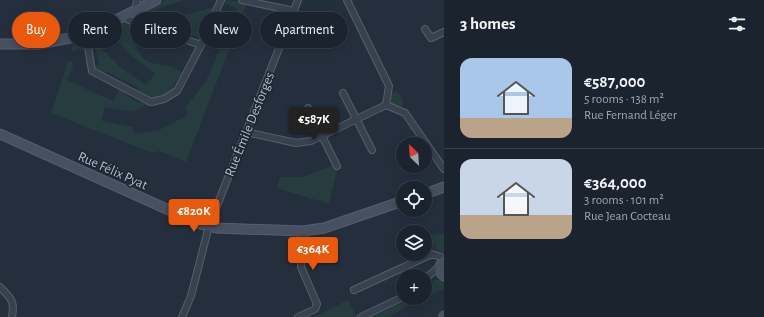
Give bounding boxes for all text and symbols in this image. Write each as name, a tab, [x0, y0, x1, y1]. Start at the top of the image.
chip: Buy	[12, 12, 60, 48]
chip: Rent	[68, 12, 122, 48]
chip: Filters	[130, 12, 191, 48]
chip: New	[199, 12, 252, 48]
chip: Apartment	[260, 12, 348, 48]
icon: filters	[726, 13, 748, 35]
text: 3 homes	[460, 15, 516, 32]
street label: Rue Émile Desforges	[220, 69, 277, 179]
text: €587,000	[584, 73, 645, 90]
icon: home	[492, 74, 540, 122]
text: 5 rooms · 138 m²	[584, 93, 664, 106]
pin: €587K	[286, 107, 342, 141]
text: Rue Fernand Léger	[584, 109, 677, 122]
text: €587K	[298, 113, 330, 126]
north arrow	[396, 137, 432, 173]
map controls	[396, 137, 432, 305]
street label: Rue Félix Pyat	[76, 149, 150, 193]
text: €364,000	[584, 174, 647, 191]
icon: home	[492, 175, 540, 223]
button: locate	[396, 181, 432, 217]
text: 3 rooms · 101 m²	[584, 194, 664, 207]
pin: €820K	[166, 199, 222, 233]
text: €820K	[178, 205, 210, 218]
text: Rue Jean Cocteau	[584, 210, 671, 223]
button: layers	[396, 225, 432, 261]
pin: €364K	[285, 237, 341, 271]
text: €364K	[297, 243, 329, 256]
button: +	[396, 269, 432, 305]

